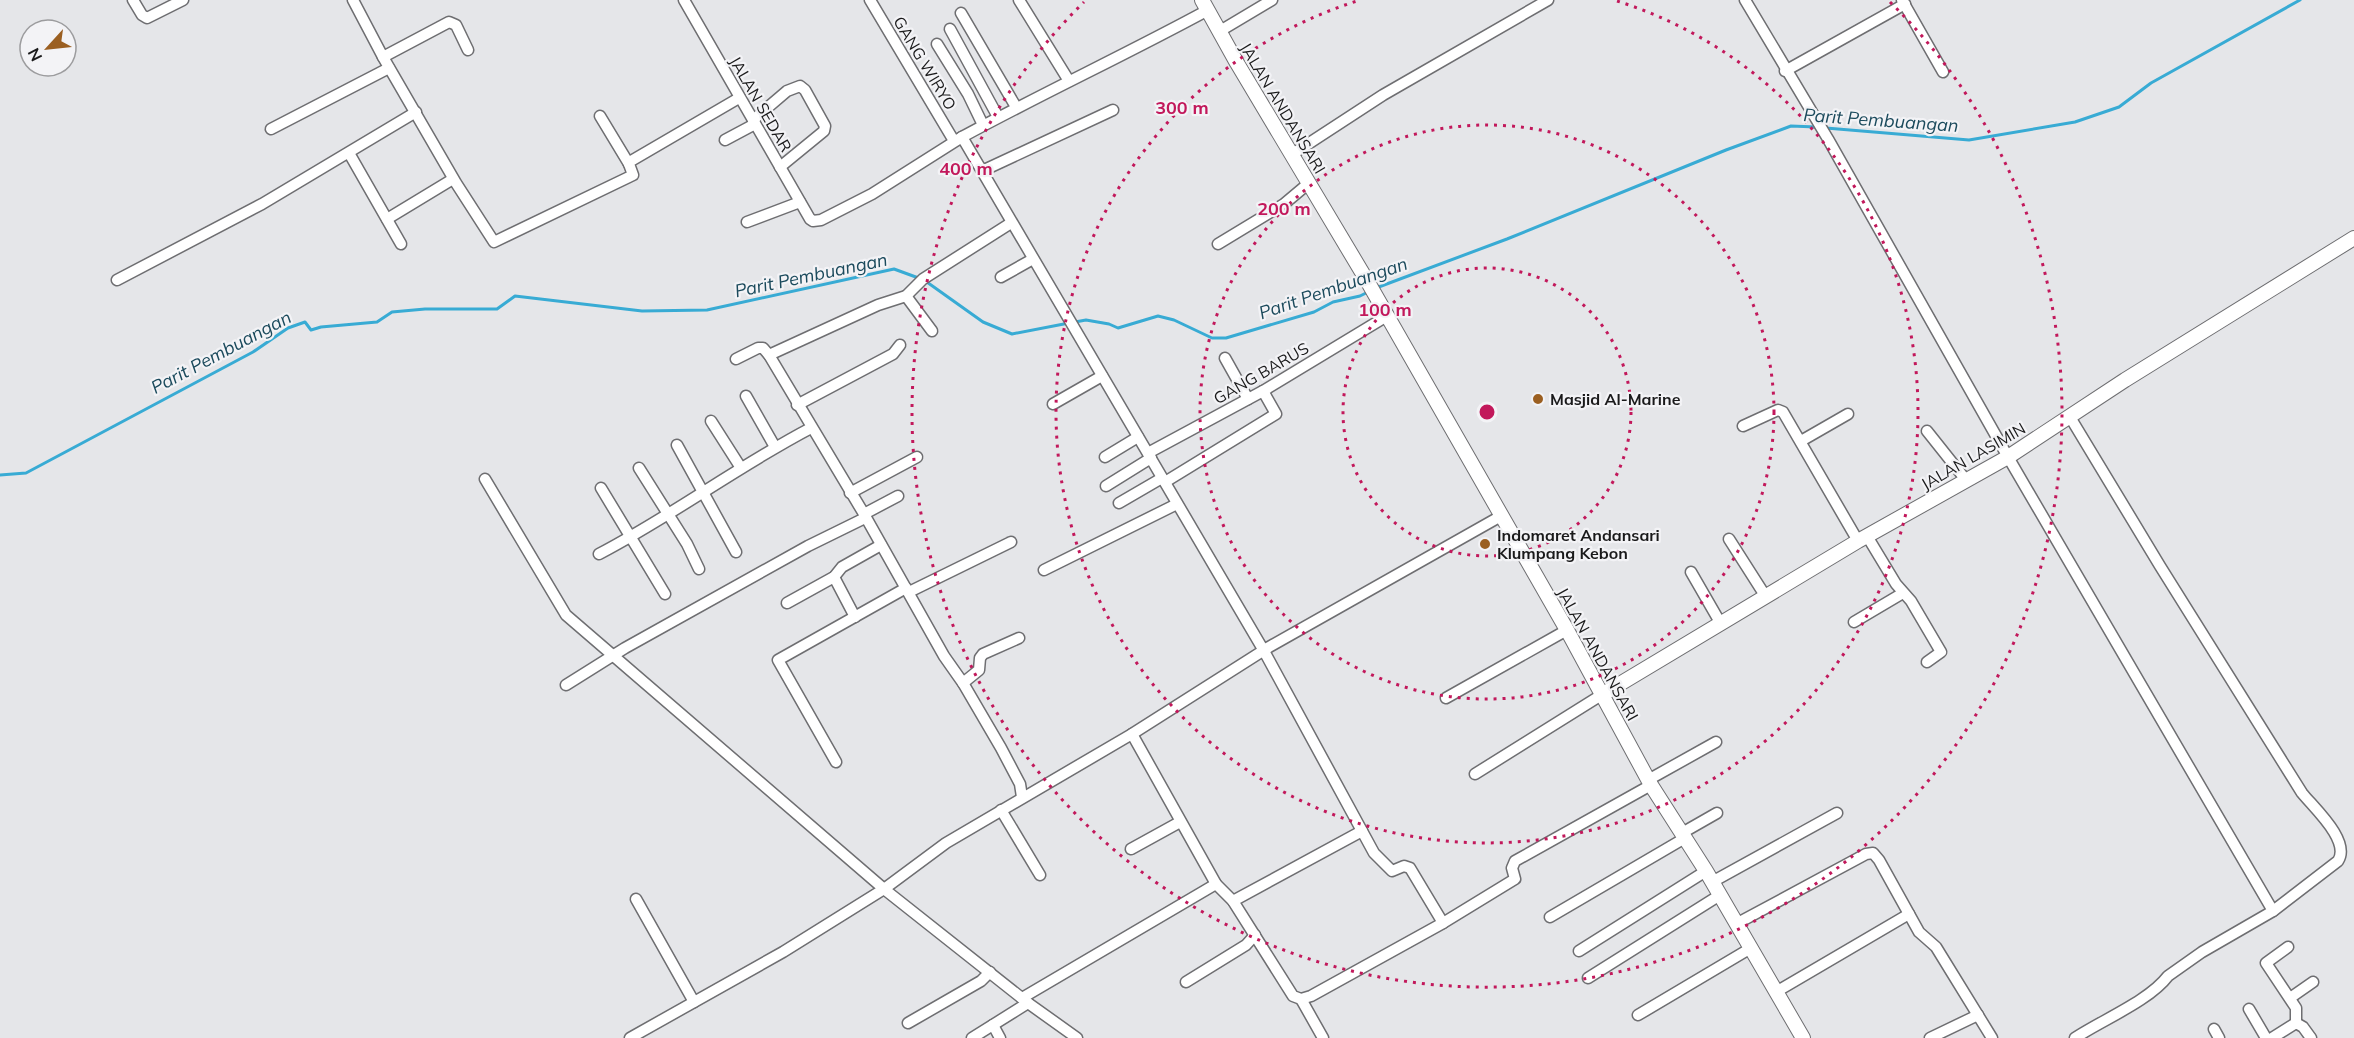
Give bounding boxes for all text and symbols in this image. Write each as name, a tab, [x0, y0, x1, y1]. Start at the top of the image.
street label: GANG WIRYO	[889, 13, 961, 113]
north arrow	[18, 18, 78, 78]
street label: JALAN ANDANSARI	[1236, 39, 1330, 177]
text: N	[23, 45, 46, 65]
street label: JALAN SEDAR	[726, 53, 796, 155]
text: 300 m	[1155, 96, 1209, 119]
water label: Parit Pembuangan	[1803, 103, 1959, 137]
text: 400 m	[939, 157, 993, 180]
text: 200 m	[1257, 197, 1311, 220]
water label: Parit Pembuangan	[733, 248, 889, 302]
water label: Parit Pembuangan	[1256, 252, 1410, 324]
text: 100 m	[1358, 298, 1412, 321]
water label: Parit Pembuangan	[147, 305, 295, 399]
street label: GANG BARUS	[1210, 338, 1312, 408]
place label: Masjid Al-Marine	[1550, 389, 1681, 409]
marker: Masjid Al-Marine	[1531, 392, 1545, 406]
centre of rings	[1477, 402, 1497, 422]
street label: JALAN LASIMIN	[1917, 418, 2029, 494]
place label: Indomaret Andansari Klumpang Kebon	[1497, 525, 1660, 563]
marker: Indomaret Andansari Klumpang Kebon	[1478, 537, 1492, 551]
street label: JALAN ANDANSARI	[1553, 584, 1643, 724]

